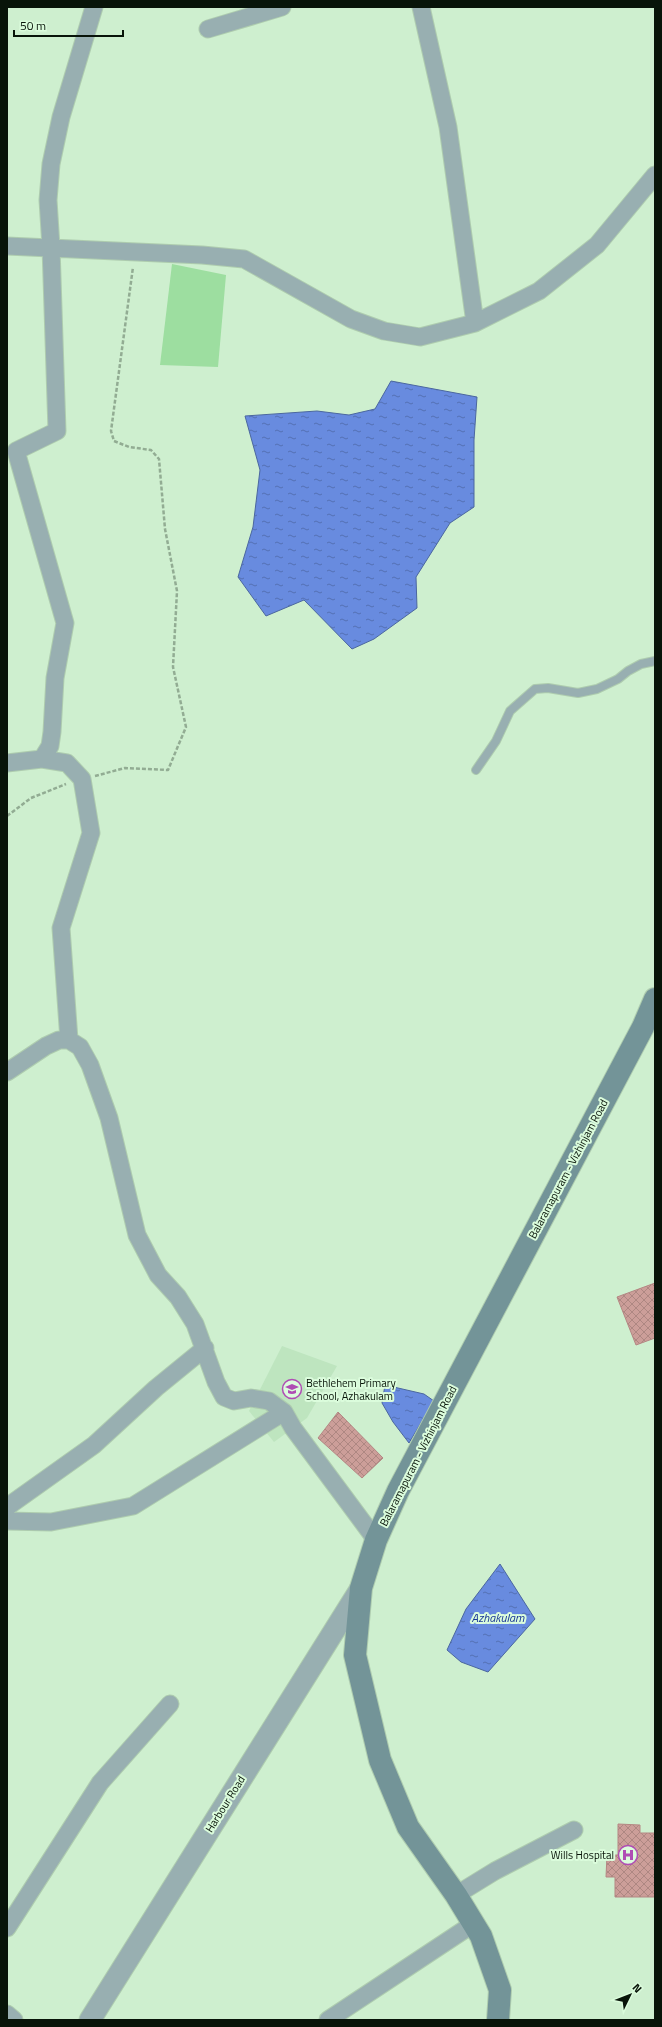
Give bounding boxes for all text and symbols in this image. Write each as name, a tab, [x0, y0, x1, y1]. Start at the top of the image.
scale bar	[14, 12, 123, 38]
text: 50 m	[20, 16, 46, 35]
street label: Balaramapuram - Vizhinjam Road	[524, 1096, 612, 1241]
place label: Bethlehem Primary School, Azhakulam	[306, 1375, 396, 1404]
school or university icon: Bethlehem Primary School, Azhakulam	[281, 1378, 303, 1400]
street label: Balaramapuram - Vizhinjam Road	[376, 1383, 461, 1529]
water label: Azhakulam	[472, 1608, 525, 1627]
street label: Harbour Road	[201, 1772, 249, 1835]
hospital icon: Wills Hospital	[617, 1844, 639, 1866]
place label: Wills Hospital	[551, 1847, 614, 1863]
north arrow	[610, 1975, 650, 2015]
text: N	[629, 1980, 646, 1996]

